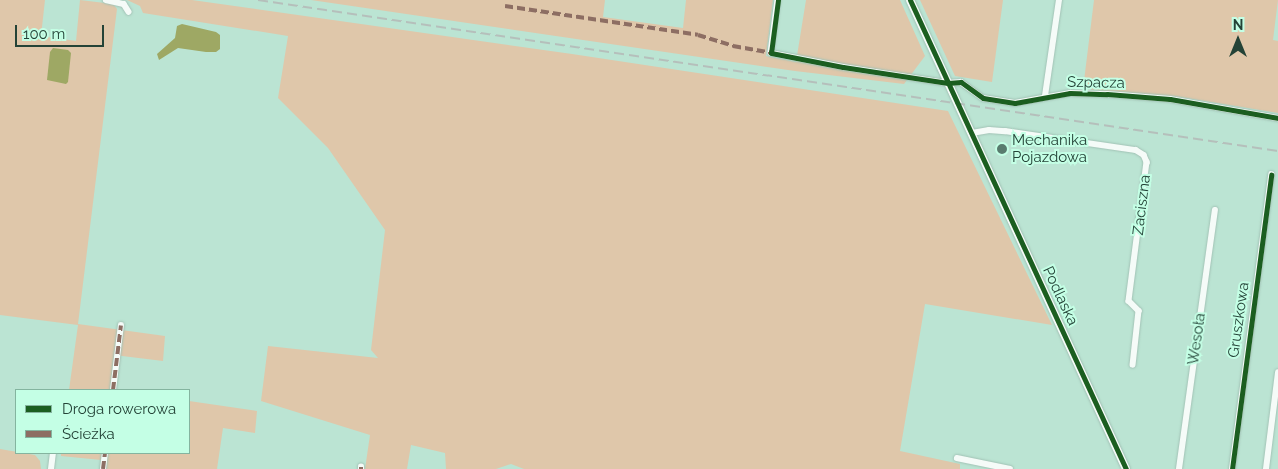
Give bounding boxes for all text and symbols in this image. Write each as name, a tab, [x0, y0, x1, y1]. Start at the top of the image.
scale bar	[18, 15, 106, 47]
north arrow	[1213, 15, 1263, 65]
text: N	[1233, 17, 1243, 33]
text: 100 m	[23, 25, 65, 43]
street label: Szpacza	[1067, 73, 1125, 93]
place label: Mechanika Pojazdowa	[1012, 131, 1087, 166]
marker: Mechanika Pojazdowa	[996, 143, 1008, 155]
street label: Zaciszna	[1129, 174, 1155, 236]
street label: Podlaska	[1039, 264, 1081, 328]
street label: Gruszkowa	[1225, 281, 1253, 359]
street label: Wesoła	[1184, 312, 1210, 366]
legend	[15, 389, 190, 454]
text: Droga rowerowa	[62, 400, 176, 418]
text: Ścieżka	[62, 425, 115, 443]

